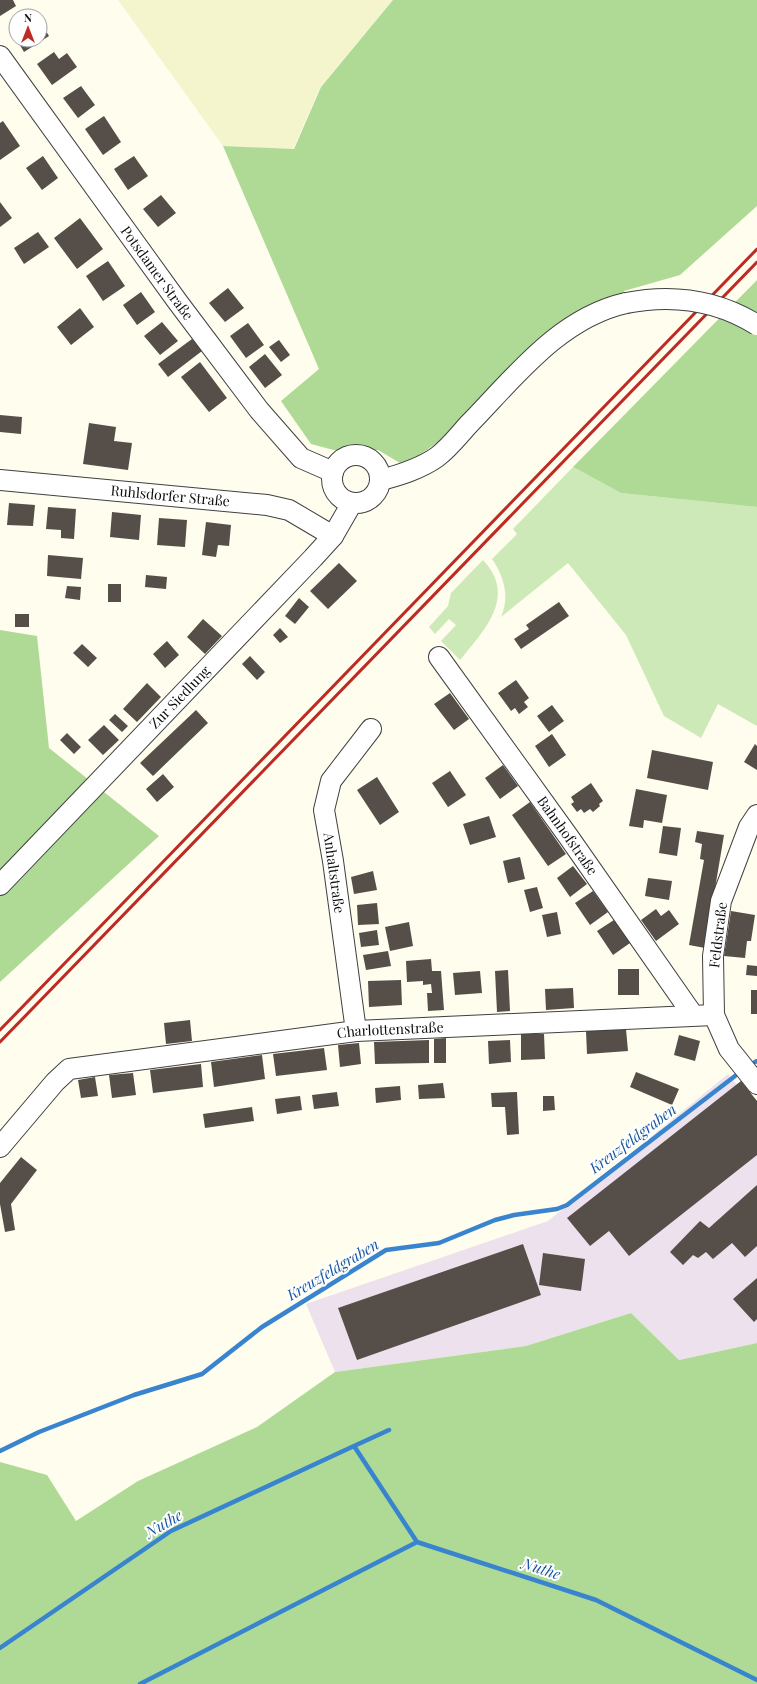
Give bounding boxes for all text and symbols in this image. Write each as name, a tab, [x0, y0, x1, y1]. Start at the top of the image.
north arrow	[8, 8, 48, 48]
text: N	[24, 10, 32, 25]
street label: Potsdamer Straße	[117, 222, 198, 324]
street label: Ruhlsdorfer Straße	[110, 480, 231, 510]
street label: Zur Siedlung	[145, 661, 215, 732]
street label: Bahnhofstraße	[533, 792, 602, 879]
street label: Anhaltstraße	[319, 830, 350, 914]
street label: Feldstraße	[704, 901, 731, 969]
street label: Charlottenstraße	[336, 1017, 444, 1042]
water label: Kreuzfeldgraben	[584, 1099, 680, 1178]
water label: Kreuzfeldgraben	[282, 1234, 382, 1305]
water label: Nuthe	[140, 1504, 186, 1543]
water label: Nuthe	[517, 1552, 564, 1584]

